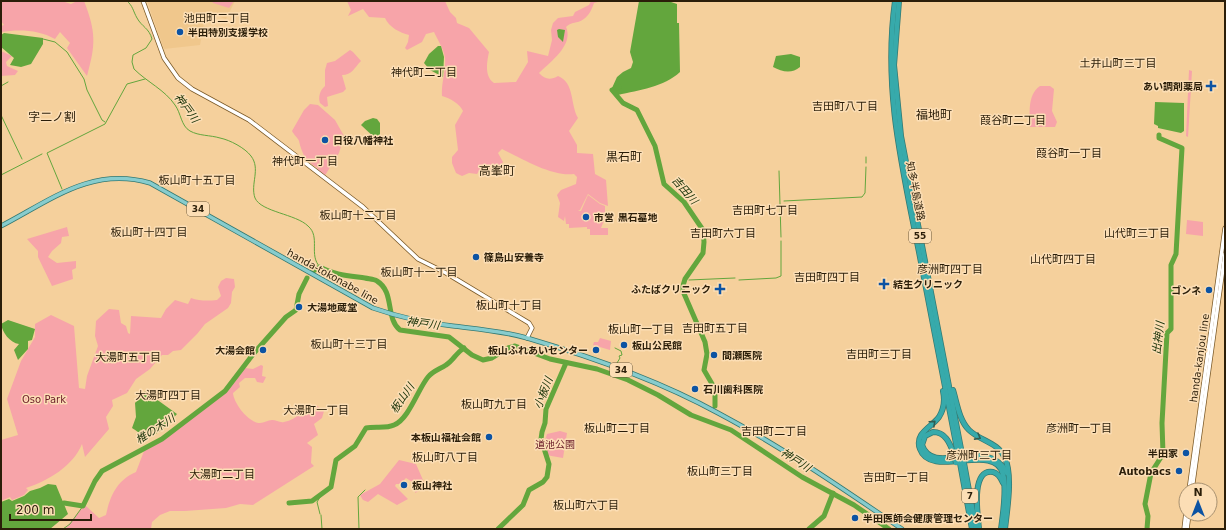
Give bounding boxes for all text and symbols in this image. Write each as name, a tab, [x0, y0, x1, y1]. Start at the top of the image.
district label: 池田町二丁目	[184, 12, 250, 25]
marker: 半田特別支援学校	[175, 27, 185, 37]
place label: 半田特別支援学校	[188, 27, 268, 38]
district label: 土井山町三丁目	[1080, 57, 1157, 70]
district label: 神代町二丁目	[391, 66, 457, 79]
place label: あい調剤薬局	[1143, 81, 1203, 92]
marker: あい調剤薬局	[1206, 81, 1216, 91]
water label: 神戸川	[172, 91, 202, 126]
district label: 吉田町八丁目	[812, 100, 878, 113]
district label: 福地町	[916, 108, 952, 122]
district label: 字二ノ割	[28, 110, 76, 124]
district label: 葭谷町二丁目	[980, 114, 1046, 127]
marker: 日役八幡神社	[320, 135, 330, 145]
place label: 日役八幡神社	[333, 135, 394, 146]
district label: 葭谷町一丁目	[1036, 147, 1102, 160]
district label: 黒石町	[606, 150, 642, 164]
district label: 神代町一丁目	[272, 155, 338, 168]
street label: 知多半島道路	[904, 161, 927, 222]
district label: 高峯町	[479, 164, 515, 178]
district label: 板山町十五丁目	[159, 174, 236, 187]
water label: 吉田川	[669, 174, 701, 208]
road number: 34	[187, 202, 209, 216]
district label: 吉田町七丁目	[732, 204, 798, 217]
district label: 板山町十二丁目	[320, 209, 397, 222]
marker: 市営 黒石墓地	[581, 212, 591, 222]
place label: 市営 黒石墓地	[594, 212, 657, 223]
district label: 板山町十四丁目	[111, 226, 188, 239]
district label: 吉田町六丁目	[690, 227, 756, 240]
district label: 山代町三丁目	[1104, 227, 1170, 240]
road number: 55	[909, 229, 931, 243]
street label: handa-tokonabe line	[285, 247, 380, 306]
marker: 篠島山安養寺	[471, 252, 481, 262]
place label: 篠島山安養寺	[483, 252, 544, 263]
district label: 山代町四丁目	[1030, 253, 1096, 266]
district label: 彦洲町四丁目	[917, 263, 983, 276]
district label: 板山町十一丁目	[381, 266, 458, 279]
district label: 吉田町四丁目	[794, 271, 860, 284]
marker: 結生クリニック	[878, 278, 890, 290]
place label: 結生クリニック	[893, 279, 963, 290]
marker: ふたばクリニック	[714, 283, 726, 295]
place label: ふたばクリニック	[631, 284, 711, 295]
place label: ゴンネ	[1171, 285, 1201, 296]
marker: ゴンネ	[1204, 285, 1214, 295]
district label: 板山町十丁目	[476, 299, 542, 312]
marker: 大湯地蔵堂	[294, 302, 304, 312]
place label: 大湯地蔵堂	[307, 302, 357, 313]
street label: handa-kanjou line	[1188, 313, 1211, 403]
water label: 神戸川	[406, 315, 441, 332]
water label: 出神川	[1150, 320, 1167, 355]
district label: 吉田町五丁目	[682, 322, 748, 335]
district label: 板山町一丁目	[608, 323, 674, 336]
district label: 板山町十三丁目	[311, 338, 388, 351]
marker: 板山公民館	[619, 340, 629, 350]
place label: 板山公民館	[632, 340, 682, 351]
place label: 大湯会館	[215, 345, 255, 356]
marker: 大湯会館	[258, 345, 268, 355]
place label: 板山ふれあいセンター	[488, 345, 588, 356]
marker: 板山ふれあいセンター	[591, 345, 601, 355]
district label: 吉田町三丁目	[846, 348, 912, 361]
marker: 間瀬医院	[709, 350, 719, 360]
place label: 間瀬医院	[722, 350, 762, 361]
district label: 大湯町五丁目	[95, 351, 161, 364]
road number: 34	[610, 363, 632, 377]
water label: 小板川	[531, 375, 556, 411]
water label: 板山川	[388, 380, 418, 416]
marker: 石川歯科医院	[690, 384, 700, 394]
place label: 石川歯科医院	[703, 384, 763, 395]
district label: 大湯町四丁目	[135, 389, 201, 402]
park label: Oso Park	[22, 394, 66, 405]
district label: 板山町九丁目	[461, 398, 527, 411]
district label: 大湯町一丁目	[283, 404, 349, 417]
water label: 椎の木川	[133, 411, 178, 447]
one-way arrow	[928, 420, 936, 428]
district label: 板山町二丁目	[584, 422, 650, 435]
district label: 彦洲町一丁目	[1046, 422, 1112, 435]
district label: 吉田町二丁目	[741, 425, 807, 438]
place label: 本板山福祉会館	[410, 432, 481, 443]
marker: 本板山福祉会館	[484, 432, 494, 442]
one-way arrow	[974, 432, 981, 439]
park label: 道池公園	[535, 439, 575, 450]
water label: 神戸川	[778, 446, 814, 475]
place label: 半田家	[1148, 448, 1178, 459]
marker: 半田家	[1181, 448, 1191, 458]
district label: 彦洲町三丁目	[946, 449, 1012, 462]
district label: 板山町八丁目	[412, 451, 478, 464]
district label: 板山町三丁目	[687, 465, 753, 478]
place label: Autobacs	[1119, 466, 1171, 477]
marker: Autobacs	[1174, 466, 1184, 476]
district label: 大湯町二丁目	[189, 468, 255, 481]
district label: 吉田町一丁目	[863, 471, 929, 484]
marker: 板山神社	[399, 480, 409, 490]
place label: 板山神社	[412, 480, 453, 491]
north arrow	[1178, 482, 1218, 522]
text: N	[1193, 486, 1203, 499]
road number: 7	[962, 489, 978, 503]
scale bar	[10, 496, 91, 522]
district label: 板山町六丁目	[553, 499, 619, 512]
text: 200 m	[16, 503, 54, 517]
marker: 半田医師会健康管理センター	[850, 513, 860, 523]
place label: 半田医師会健康管理センター	[863, 513, 993, 524]

